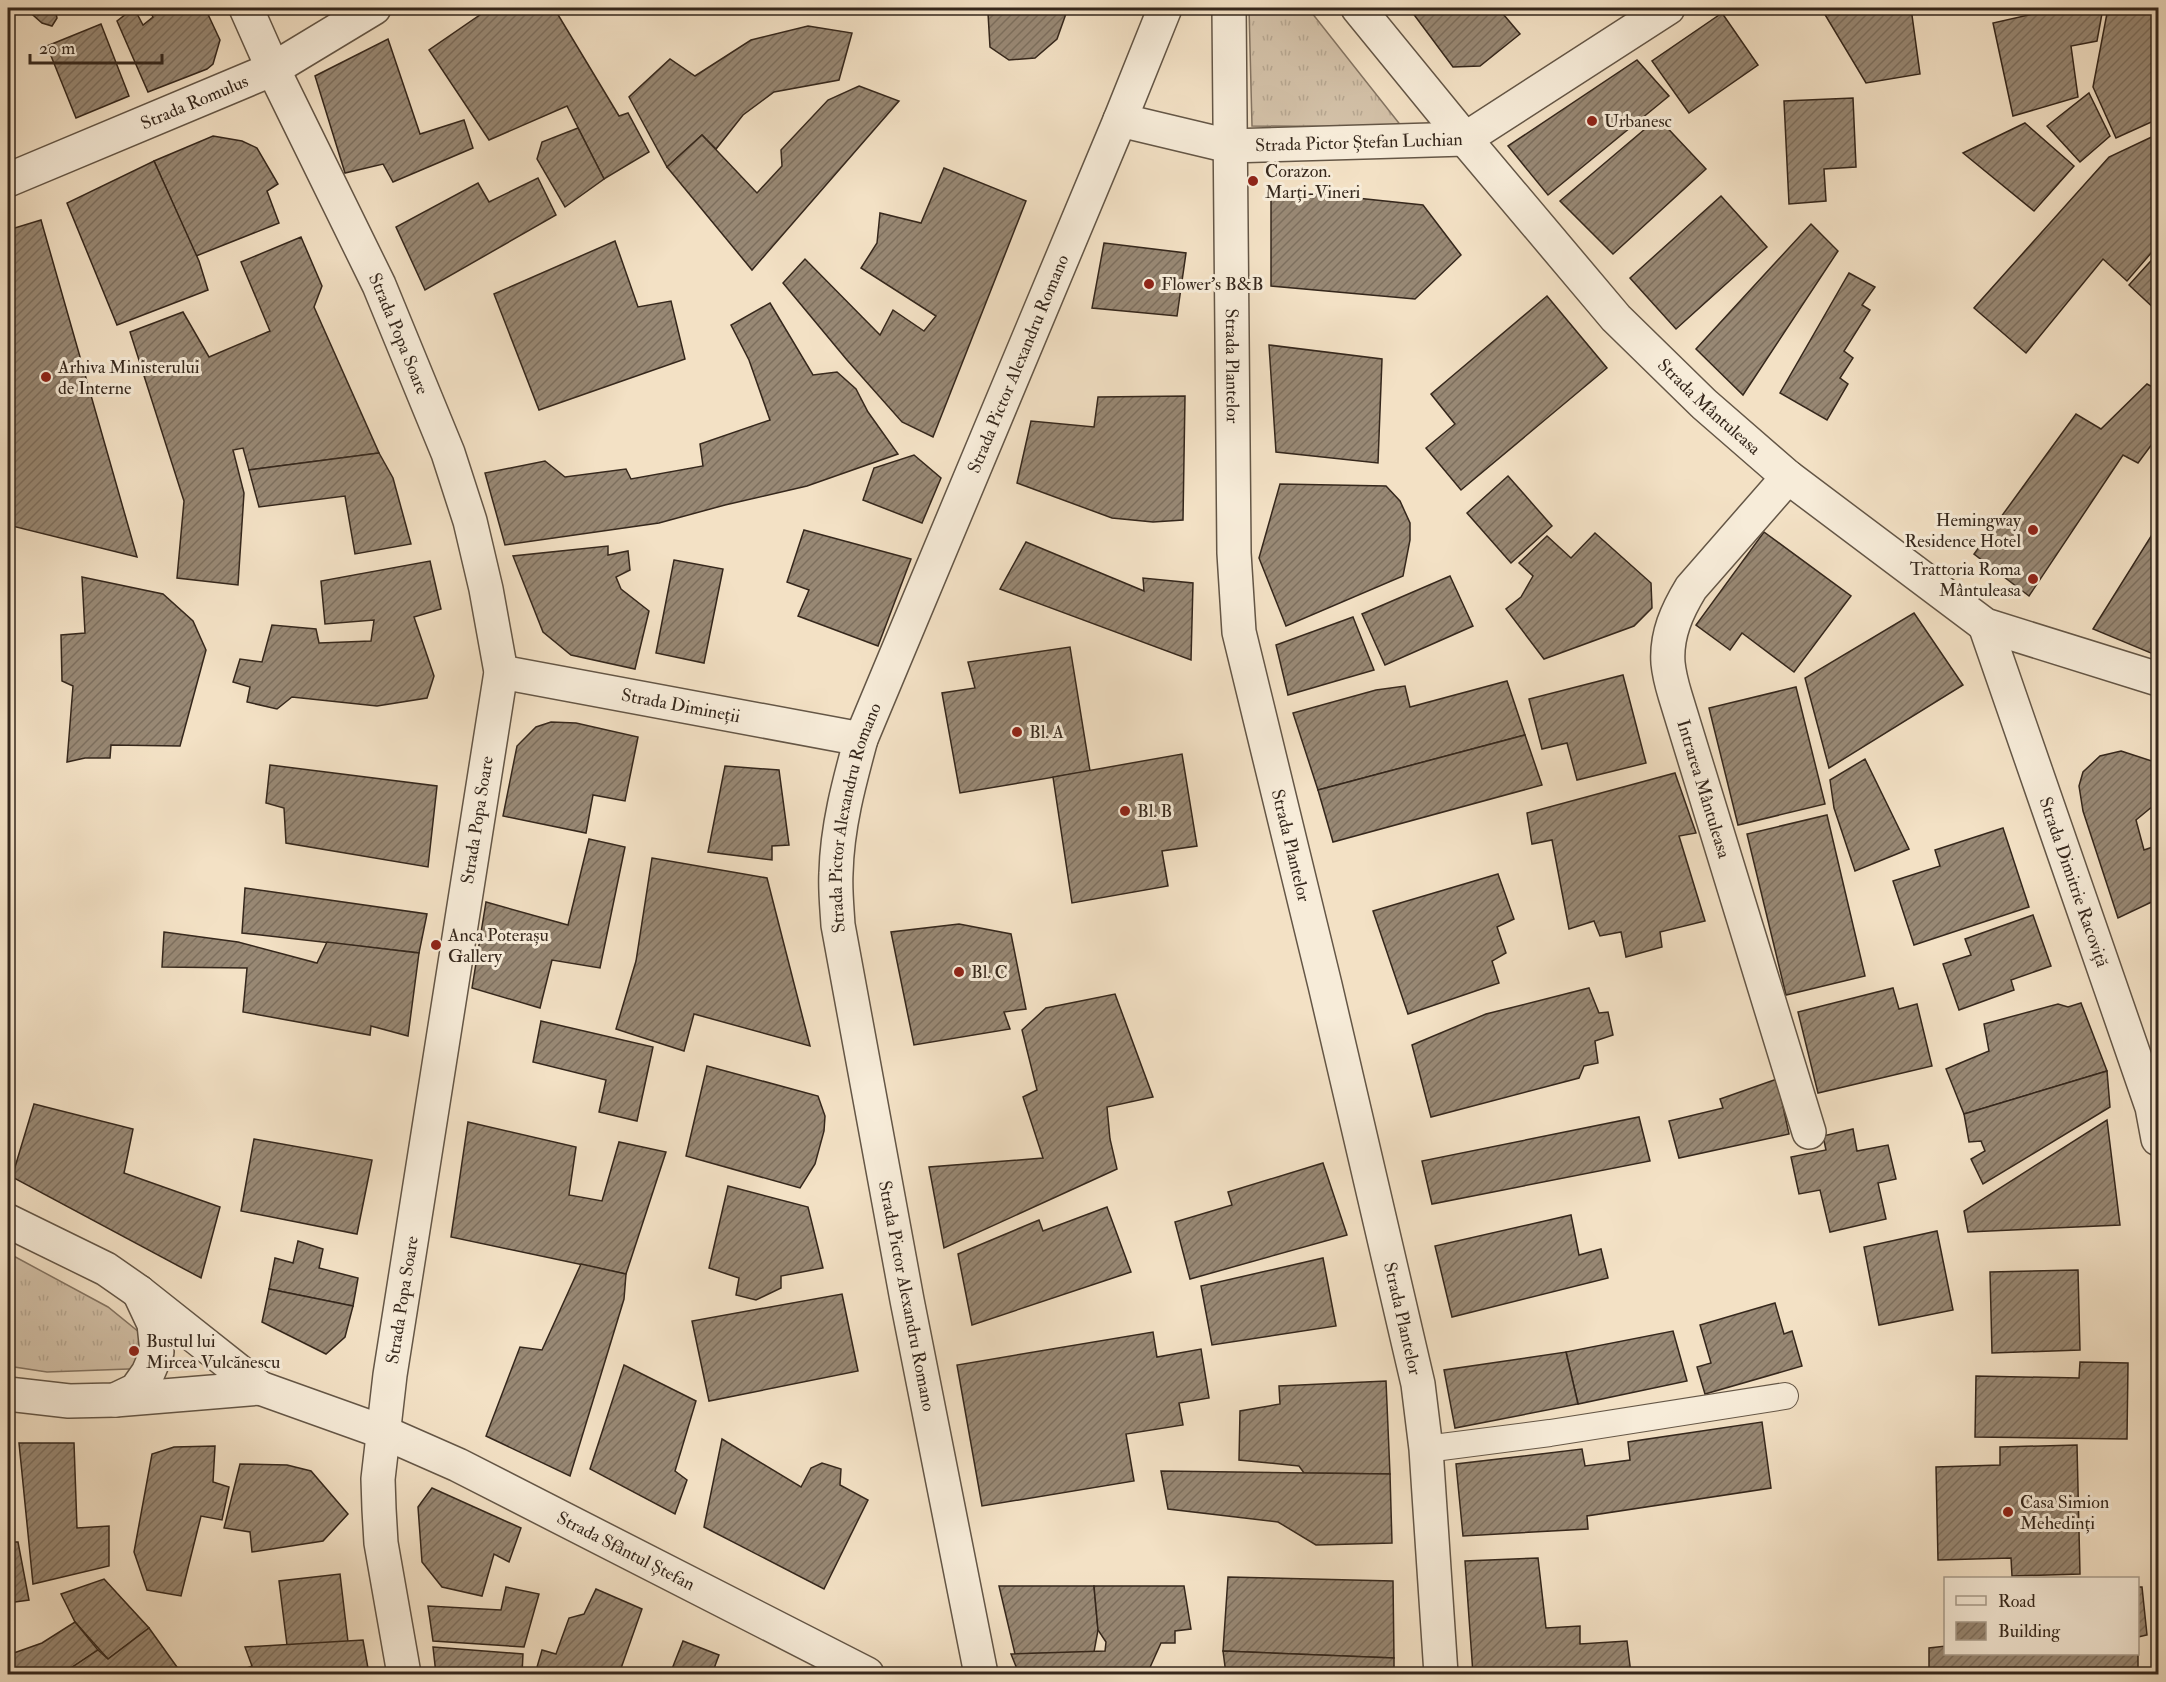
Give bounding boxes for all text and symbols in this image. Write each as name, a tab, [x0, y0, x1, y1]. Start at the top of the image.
scale bar	[30, 27, 162, 65]
text: 20 m	[39, 37, 75, 60]
street label: Strada Romulus	[137, 70, 252, 135]
place label: Urbanesc	[1604, 110, 1672, 133]
marker: Urbanesc	[1585, 114, 1599, 128]
street label: Strada Pictor Ștefan Luchian	[1255, 128, 1463, 157]
place label: Corazon. Marți-Vineri	[1265, 160, 1361, 204]
marker: Corazon. Marți-Vineri	[1246, 174, 1260, 188]
street label: Strada Pictor Alexandru Romano	[962, 251, 1075, 477]
street label: Strada Popa Soare	[363, 269, 434, 399]
place label: Flower's B&B	[1161, 273, 1264, 296]
marker: Flower's B&B	[1142, 277, 1156, 291]
street label: Strada Plantelor	[1220, 308, 1244, 424]
street label: Strada Mântuleasa	[1652, 354, 1766, 460]
place label: Arhiva Ministerului de Interne	[57, 356, 200, 400]
marker: Arhiva Ministerului de Interne	[39, 370, 53, 384]
place label: Hemingway Residence Hotel	[1905, 509, 2022, 553]
marker: Hemingway Residence Hotel	[2026, 523, 2040, 537]
place label: Trattoria Roma Mântuleasa	[1910, 558, 2022, 602]
marker: Trattoria Roma Mântuleasa	[2026, 572, 2040, 586]
street label: Strada Dimineții	[619, 684, 742, 728]
street label: Strada Pictor Alexandru Romano	[825, 699, 887, 935]
street label: Intrarea Mântuleasa	[1671, 717, 1736, 862]
place label: Bl. A	[1029, 721, 1065, 744]
marker: Bl. A	[1010, 725, 1024, 739]
street label: Strada Popa Soare	[456, 754, 499, 886]
street label: Strada Plantelor	[1266, 787, 1315, 905]
street label: Strada Dimitrie Racoviță	[2033, 794, 2114, 971]
place label: Bl. B	[1137, 800, 1172, 823]
marker: Bl. B	[1118, 804, 1132, 818]
place label: Anca Poterașu Gallery	[447, 924, 549, 968]
marker: Anca Poterașu Gallery	[429, 938, 443, 952]
place label: Bl. C	[971, 961, 1008, 984]
marker: Bl. C	[952, 965, 966, 979]
street label: Strada Pictor Alexandru Romano	[873, 1179, 940, 1414]
street label: Strada Popa Soare	[381, 1234, 424, 1366]
street label: Strada Plantelor	[1378, 1260, 1427, 1378]
place label: Bustul lui Mircea Vulcănescu	[146, 1330, 280, 1374]
marker: Bustul lui Mircea Vulcănescu	[127, 1344, 141, 1358]
place label: Casa Simion Mehedinți	[2020, 1491, 2109, 1535]
marker: Casa Simion Mehedinți	[2001, 1505, 2015, 1519]
street label: Strada Sfântul Ștefan	[553, 1506, 699, 1596]
legend	[1944, 1577, 2139, 1655]
text: Road	[1998, 1590, 2036, 1613]
text: Building	[1998, 1620, 2061, 1643]

